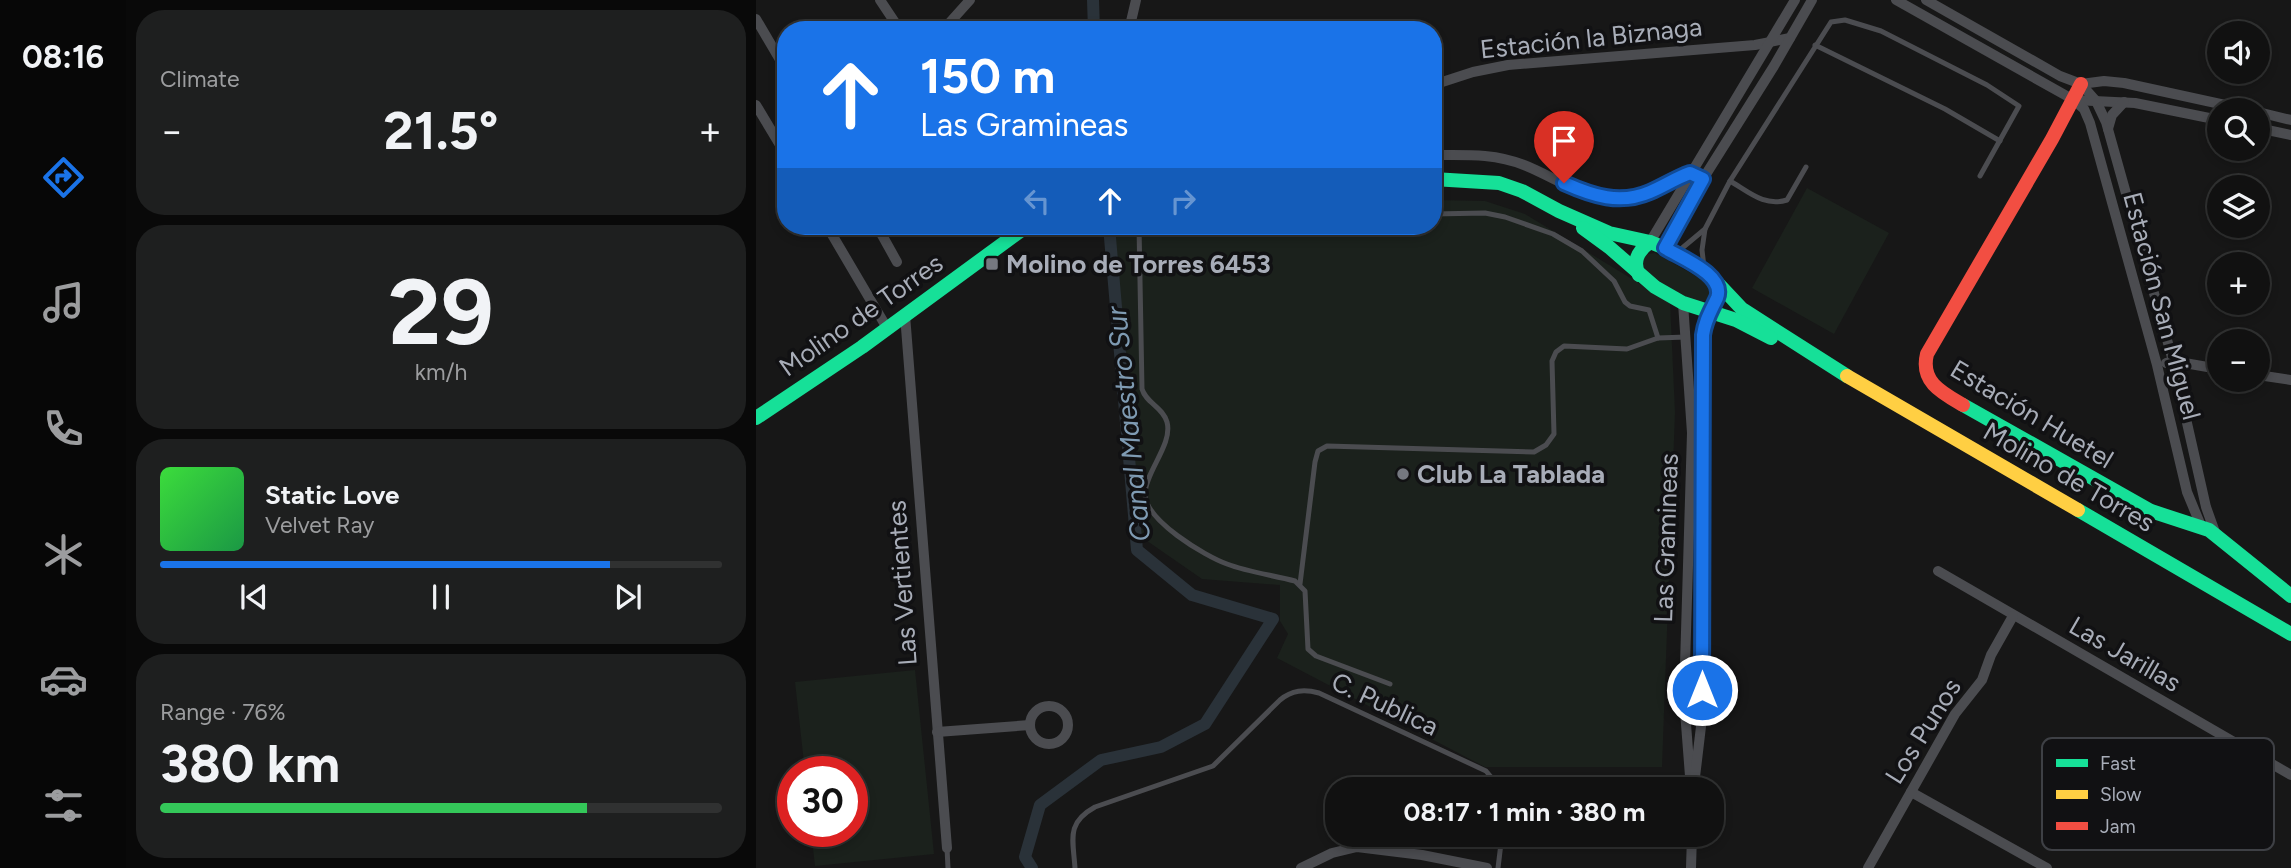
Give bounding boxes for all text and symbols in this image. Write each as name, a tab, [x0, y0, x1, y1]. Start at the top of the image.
street label: Estación la Biznaga	[1478, 10, 1704, 66]
map controls	[2207, 21, 2270, 392]
button: sound	[2207, 21, 2270, 84]
text: 08:16	[22, 38, 104, 76]
text: 150 m	[920, 46, 1055, 105]
icon: ahead	[805, 49, 896, 140]
text: Climate	[160, 65, 239, 93]
button: search	[2207, 98, 2270, 161]
text: 21.5°	[384, 100, 498, 162]
text: Las Gramineas	[920, 106, 1128, 144]
text: −	[160, 108, 184, 154]
text: +	[698, 108, 722, 154]
pin	[1534, 111, 1594, 183]
icon: arrive	[1545, 122, 1583, 160]
icon: directions	[39, 153, 88, 202]
button: layers	[2207, 175, 2270, 238]
icon: left	[1018, 182, 1056, 220]
icon: ahead	[1091, 182, 1129, 220]
icon: right	[1164, 182, 1202, 220]
street label: Estación San Miguel	[2116, 189, 2208, 423]
street label: Molino de Torres	[773, 247, 949, 383]
place label: Molino de Torres 6453	[1006, 248, 1271, 280]
button: +	[2207, 252, 2270, 315]
marker: Molino de Torres 6453	[984, 256, 1000, 272]
text: 29	[388, 258, 494, 367]
icon: music	[39, 278, 88, 327]
water label: Canal Maestro Sur	[1099, 303, 1157, 543]
button: −	[2207, 329, 2270, 392]
street label: Estación Huetel	[1945, 353, 2119, 475]
text: km/h	[415, 358, 467, 386]
icon: phone	[39, 404, 88, 453]
street label: Molino de Torres	[1978, 415, 2160, 539]
street label: Las Gramineas	[1647, 453, 1685, 623]
place label: Club La Tablada	[1417, 458, 1605, 490]
marker: Club La Tablada	[1395, 466, 1411, 482]
text: Static Love	[265, 479, 399, 511]
street label: Las Vertientes	[880, 499, 924, 667]
text: Velvet Ray	[265, 511, 374, 539]
icon: climate	[39, 530, 88, 579]
icon: previous	[235, 578, 273, 616]
icon: pause	[422, 578, 460, 616]
icon: next	[609, 578, 647, 616]
street label: Las Jarillas	[2063, 609, 2187, 699]
position arrow	[1665, 653, 1739, 727]
icon: car	[39, 655, 88, 704]
street label: C. Publica	[1326, 665, 1444, 743]
street label: Los Punos	[1878, 672, 1968, 790]
text: Range · 76%	[160, 698, 286, 726]
text: 380 km	[160, 733, 340, 795]
legend	[2042, 738, 2274, 850]
text: Fast	[2100, 752, 2136, 775]
speed limit sign: 30	[777, 756, 868, 847]
icon: filters	[39, 781, 88, 830]
text: Slow	[2100, 783, 2142, 806]
text: 08:17 · 1 min · 380 m	[1404, 796, 1645, 828]
text: Jam	[2100, 815, 2136, 838]

